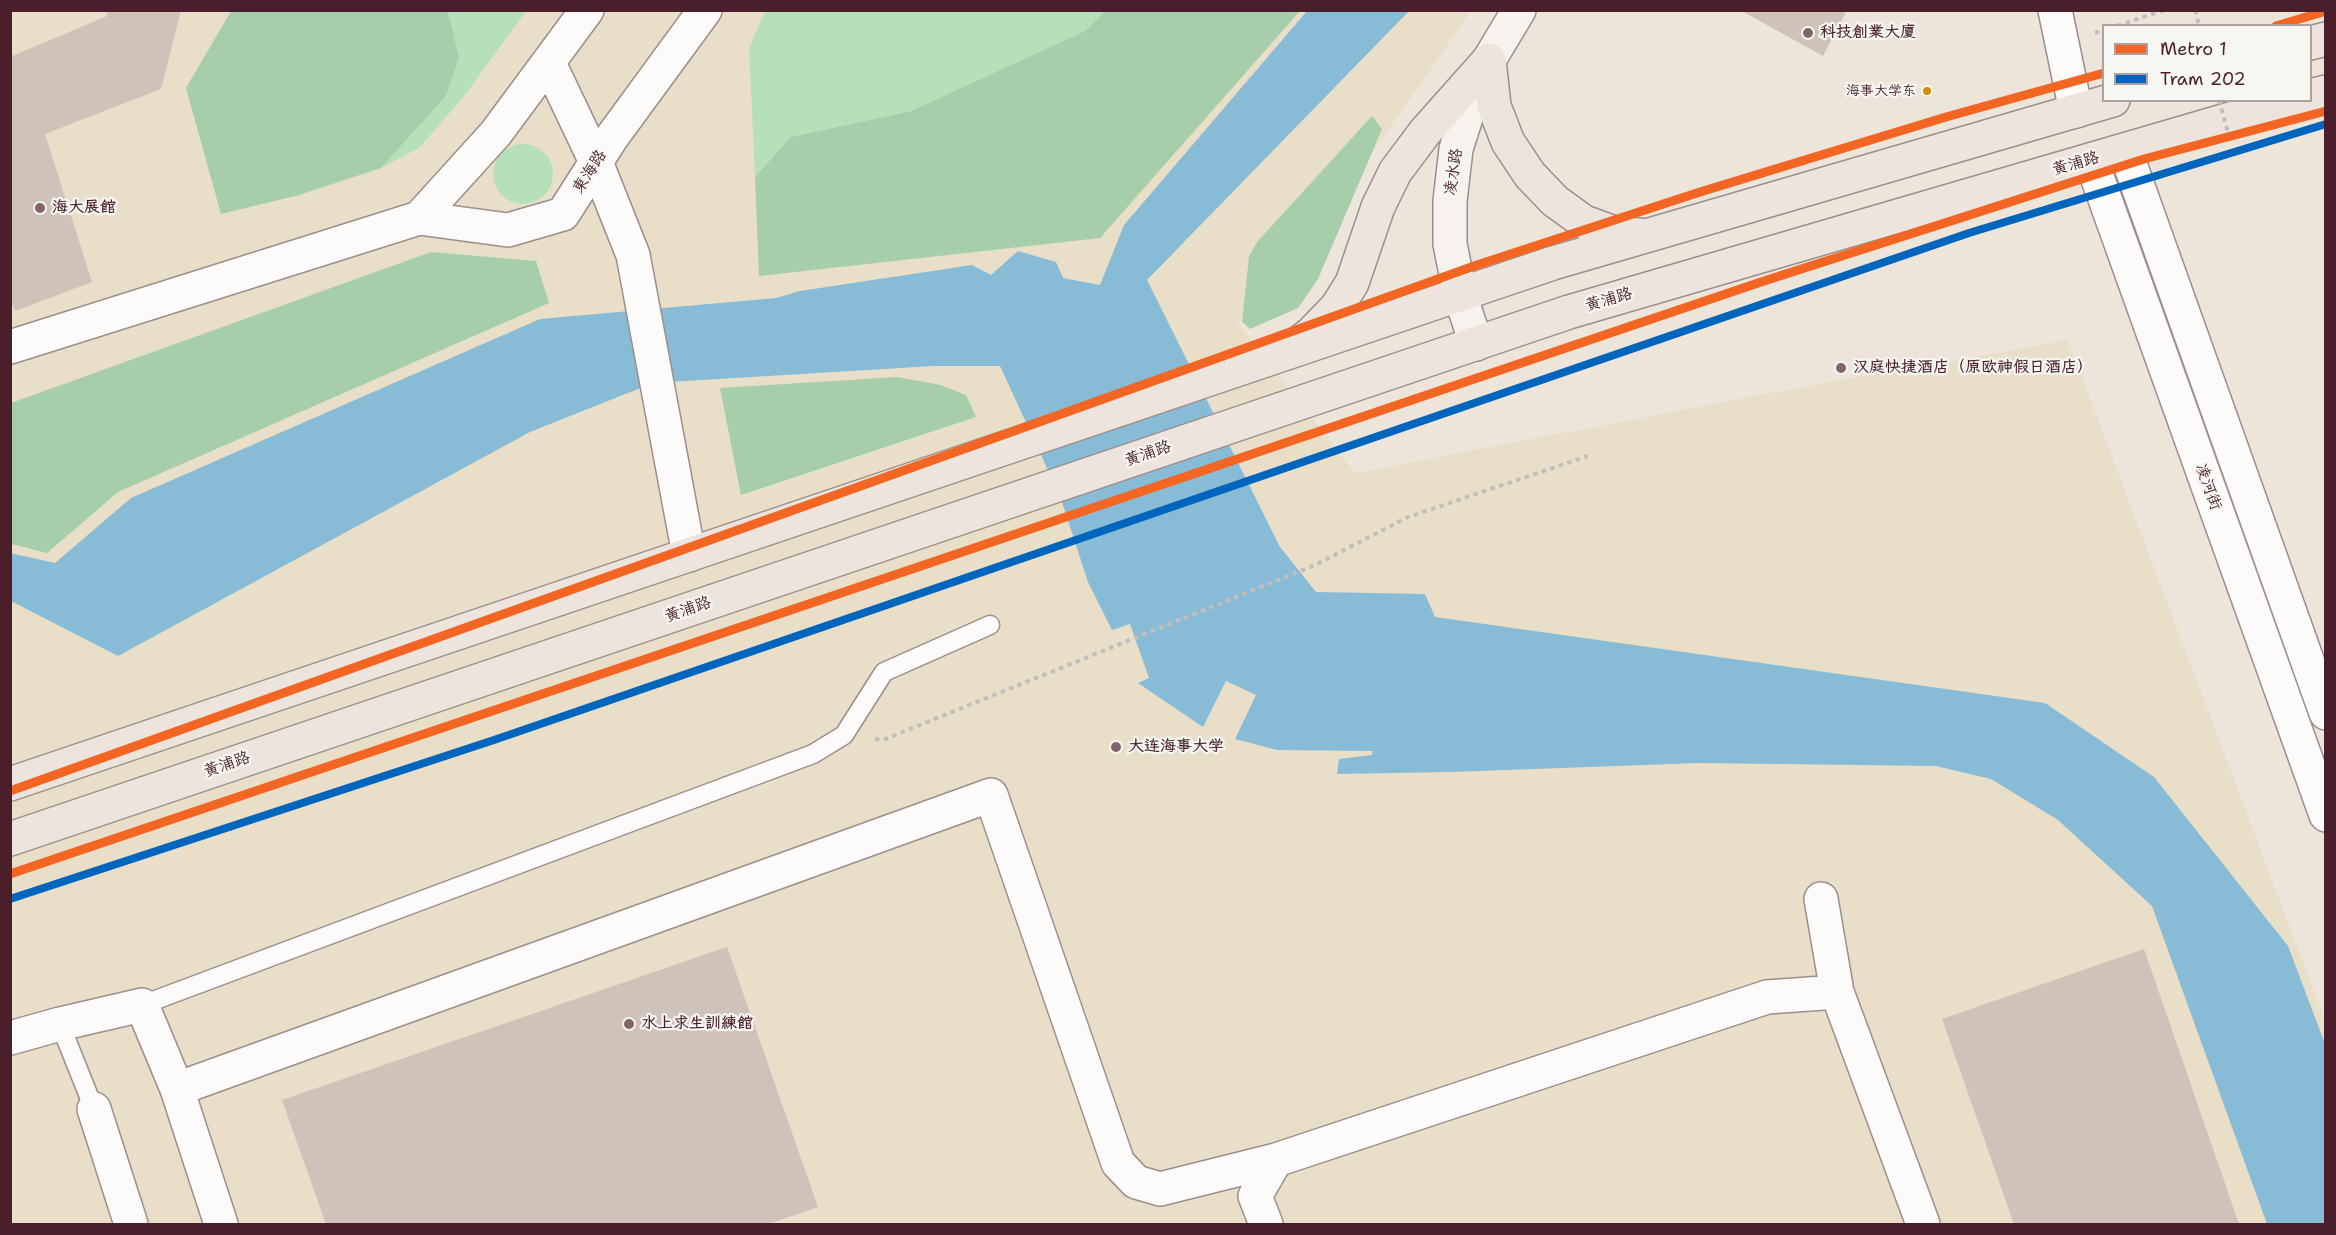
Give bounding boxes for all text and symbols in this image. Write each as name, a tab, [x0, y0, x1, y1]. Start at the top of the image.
place label: 科技創業大廈	[1820, 23, 1916, 43]
legend	[2102, 24, 2312, 102]
marker: 科技創業大廈	[1801, 26, 1815, 40]
text: Metro 1	[2160, 37, 2227, 61]
text: Tram 202	[2160, 67, 2246, 91]
place label: 海事大学东	[1846, 83, 1916, 99]
marker: 海事大学东	[1921, 85, 1933, 97]
street label: 東海路	[569, 147, 611, 197]
street label: 凌水路	[1441, 147, 1467, 197]
street label: 黄浦路	[2050, 148, 2102, 180]
place label: 海大展館	[52, 198, 116, 218]
marker: 海大展館	[33, 201, 47, 215]
street label: 黄浦路	[1583, 284, 1635, 316]
place label: 汉庭快捷酒店（原欧神假日酒店）	[1853, 358, 2093, 378]
marker: 汉庭快捷酒店（原欧神假日酒店）	[1834, 361, 1848, 375]
street label: 黄浦路	[1122, 437, 1174, 471]
street label: 凌河街	[2191, 461, 2225, 513]
street label: 黄浦路	[662, 593, 714, 627]
place label: 大连海事大学	[1128, 737, 1224, 757]
marker: 大连海事大学	[1109, 740, 1123, 754]
street label: 黄浦路	[201, 748, 253, 782]
place label: 水上求生訓練館	[641, 1014, 753, 1034]
marker: 水上求生訓練館	[622, 1017, 636, 1031]

